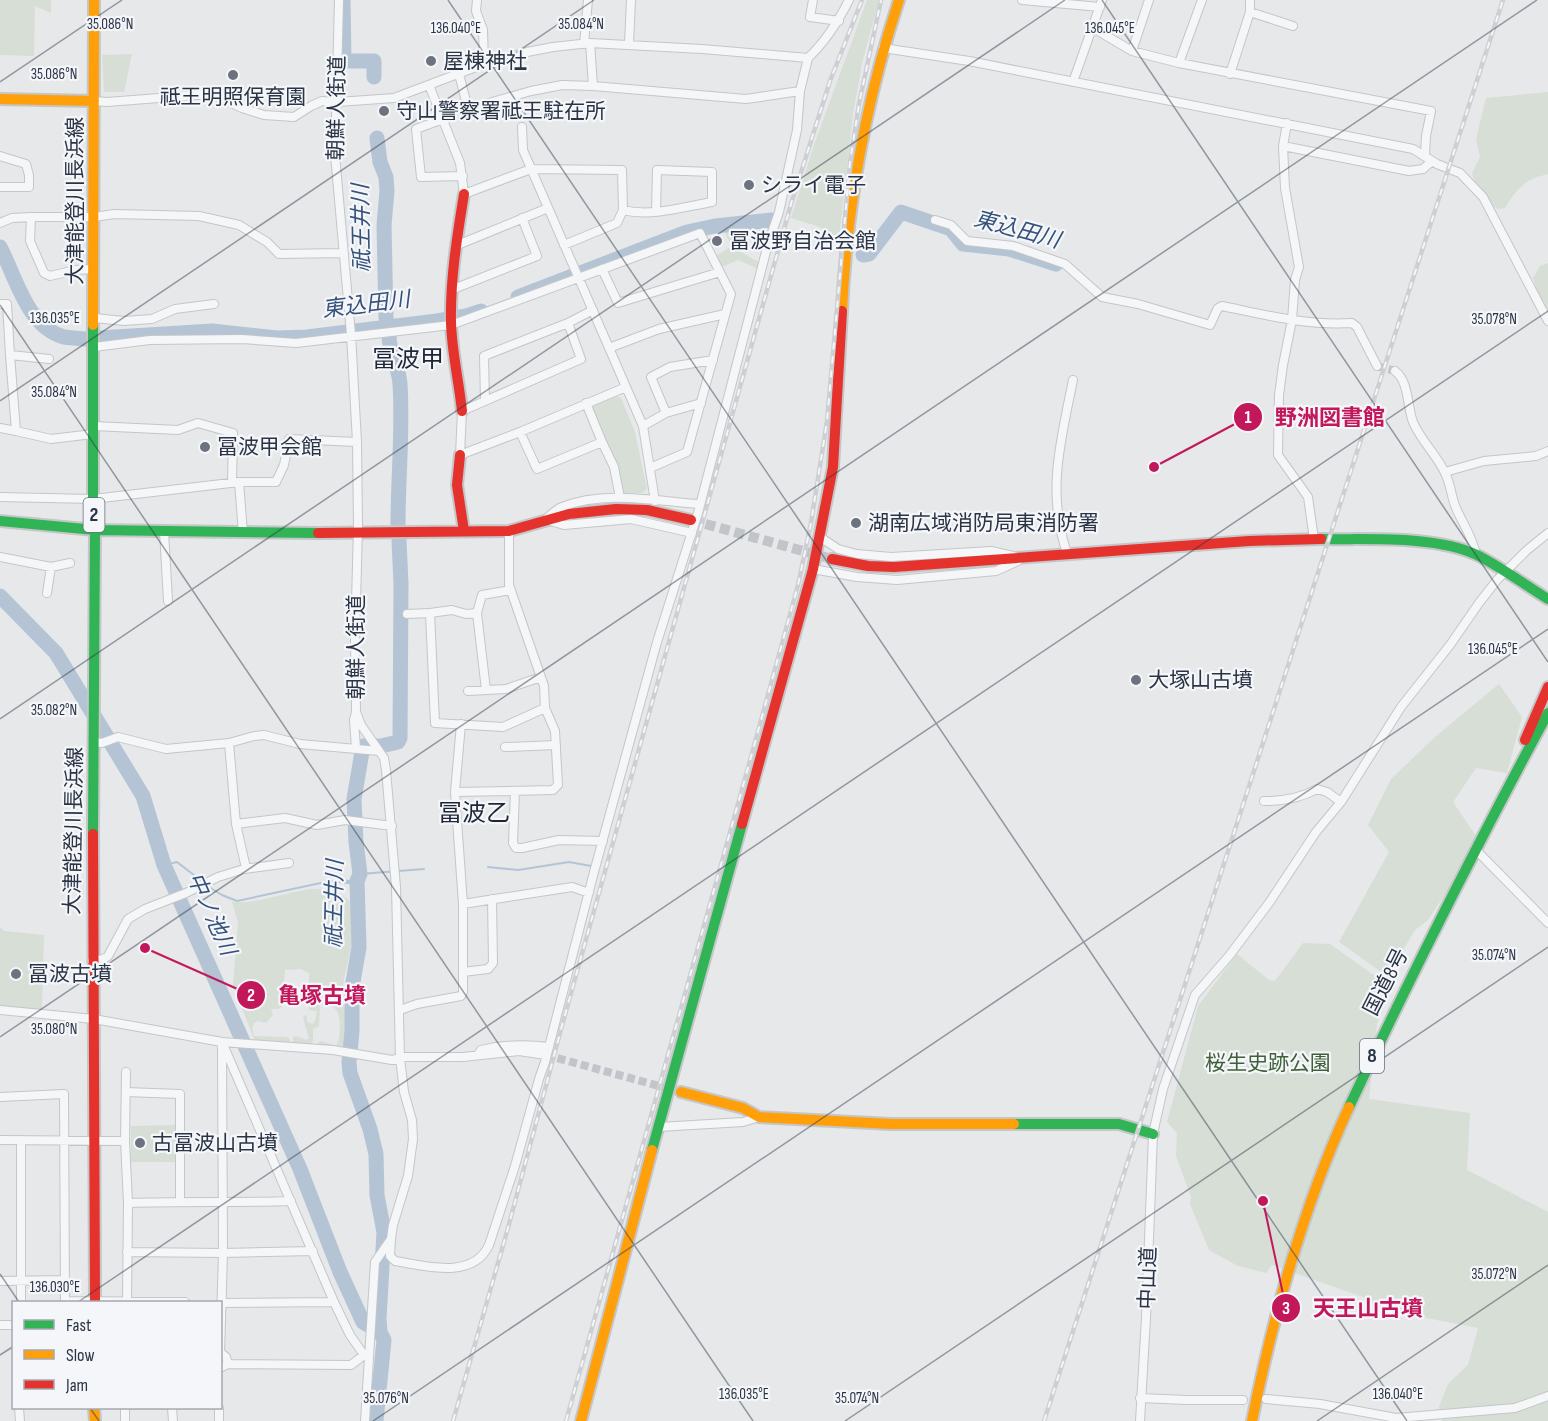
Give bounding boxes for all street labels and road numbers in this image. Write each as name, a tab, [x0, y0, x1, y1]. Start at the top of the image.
street label: 朝鮮人街道	[324, 55, 350, 161]
street label: 大津能登川長浜線	[63, 117, 88, 285]
road number: 2	[84, 498, 104, 532]
street label: 朝鮮人街道	[344, 595, 369, 700]
street label: 大津能登川長浜線	[60, 747, 88, 915]
street label: 国道8号	[1358, 944, 1414, 1020]
road number: 8	[1360, 1039, 1384, 1073]
street label: 中山道	[1134, 1246, 1162, 1310]

